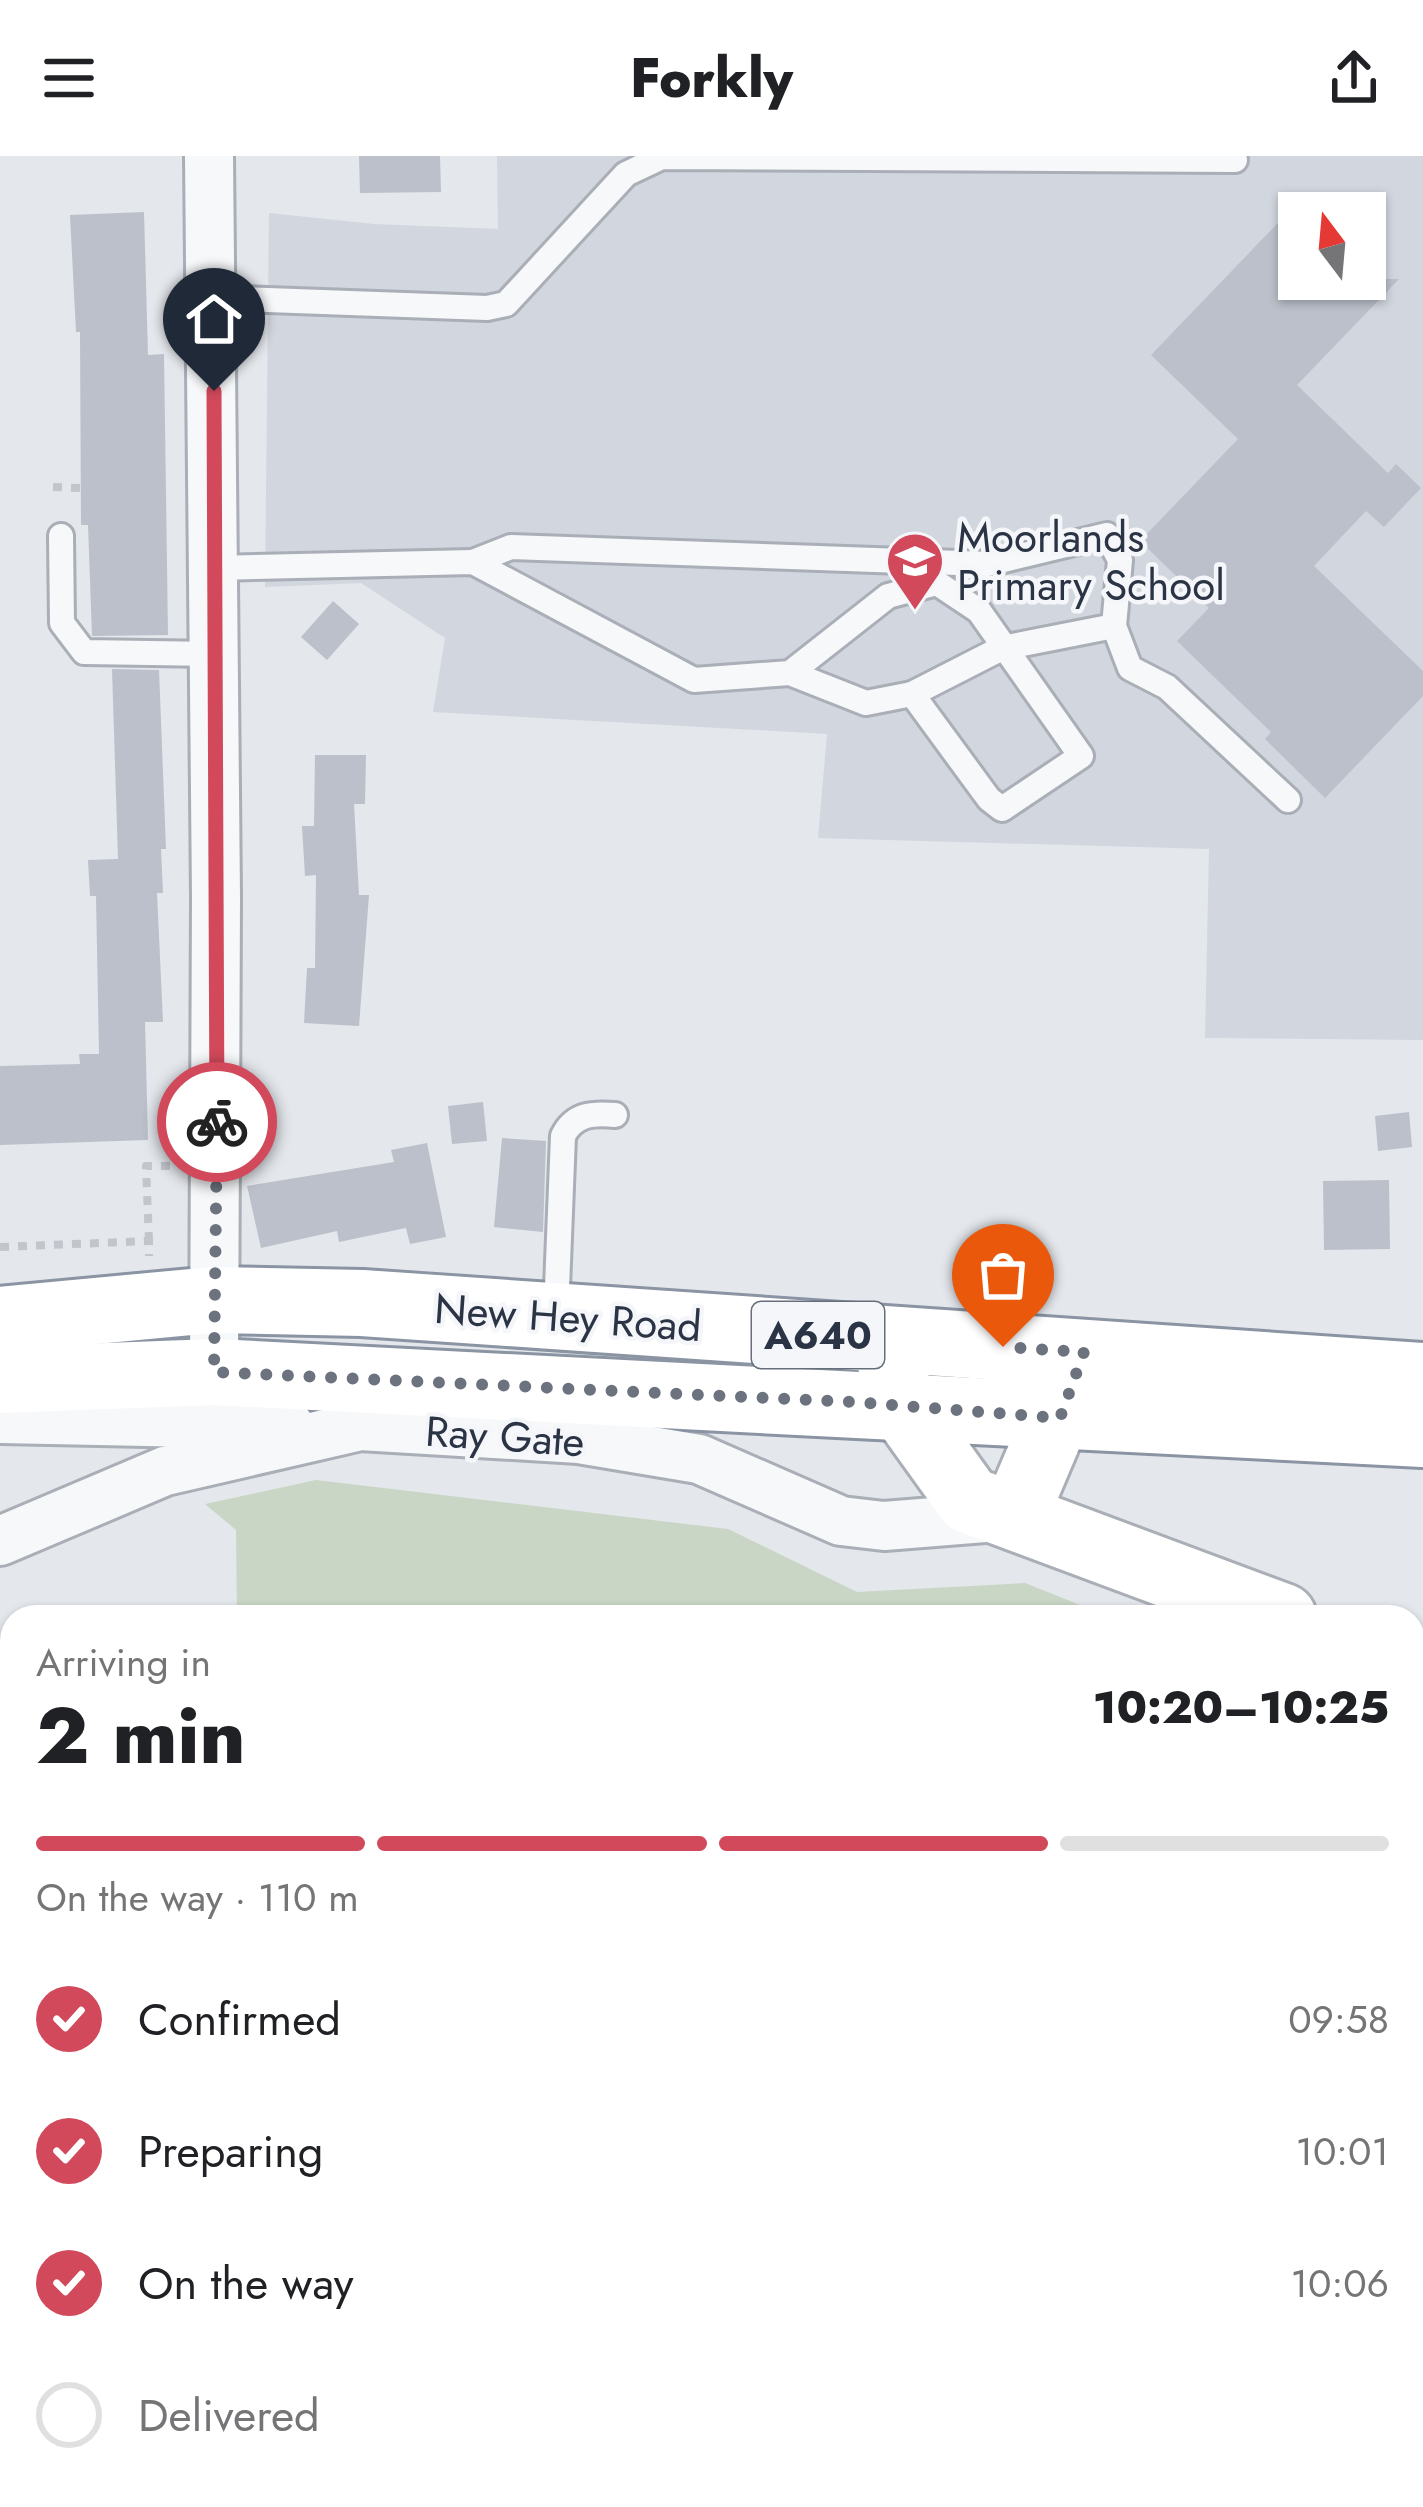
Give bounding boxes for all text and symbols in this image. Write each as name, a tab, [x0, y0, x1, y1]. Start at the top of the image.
text: Forkly	[630, 39, 793, 117]
icon: menu	[36, 45, 102, 111]
icon: share	[1321, 45, 1387, 111]
north arrow	[1278, 192, 1386, 300]
map controls	[1278, 192, 1386, 300]
pin	[163, 268, 265, 391]
icon: home	[181, 286, 247, 352]
place label: Moorlands Primary School	[957, 507, 1225, 616]
school or university icon: Moorlands Primary School	[884, 530, 946, 612]
courier	[157, 1062, 277, 1182]
icon: bike	[184, 1089, 250, 1155]
pin	[952, 1224, 1054, 1347]
icon: bag	[970, 1242, 1036, 1308]
street label: New Hey Road	[432, 1278, 703, 1357]
road number: A640	[752, 1302, 884, 1368]
street label: Ray Gate	[424, 1401, 586, 1472]
text: Arriving in	[36, 1634, 211, 1691]
text: 10:20–10:25	[1093, 1675, 1389, 1740]
text: 2 min	[36, 1680, 245, 1792]
text: On the way · 110 m	[36, 1869, 359, 1926]
icon: check	[36, 1986, 102, 2052]
text: Confirmed	[138, 1987, 341, 2052]
text: 09:58	[1288, 1991, 1389, 2048]
icon: check	[36, 2118, 102, 2184]
text: Preparing	[138, 2119, 323, 2184]
text: 10:01	[1295, 2123, 1389, 2180]
icon: check	[36, 2250, 102, 2316]
text: On the way	[138, 2251, 354, 2316]
text: 10:06	[1290, 2255, 1389, 2312]
text: Delivered	[138, 2383, 320, 2448]

